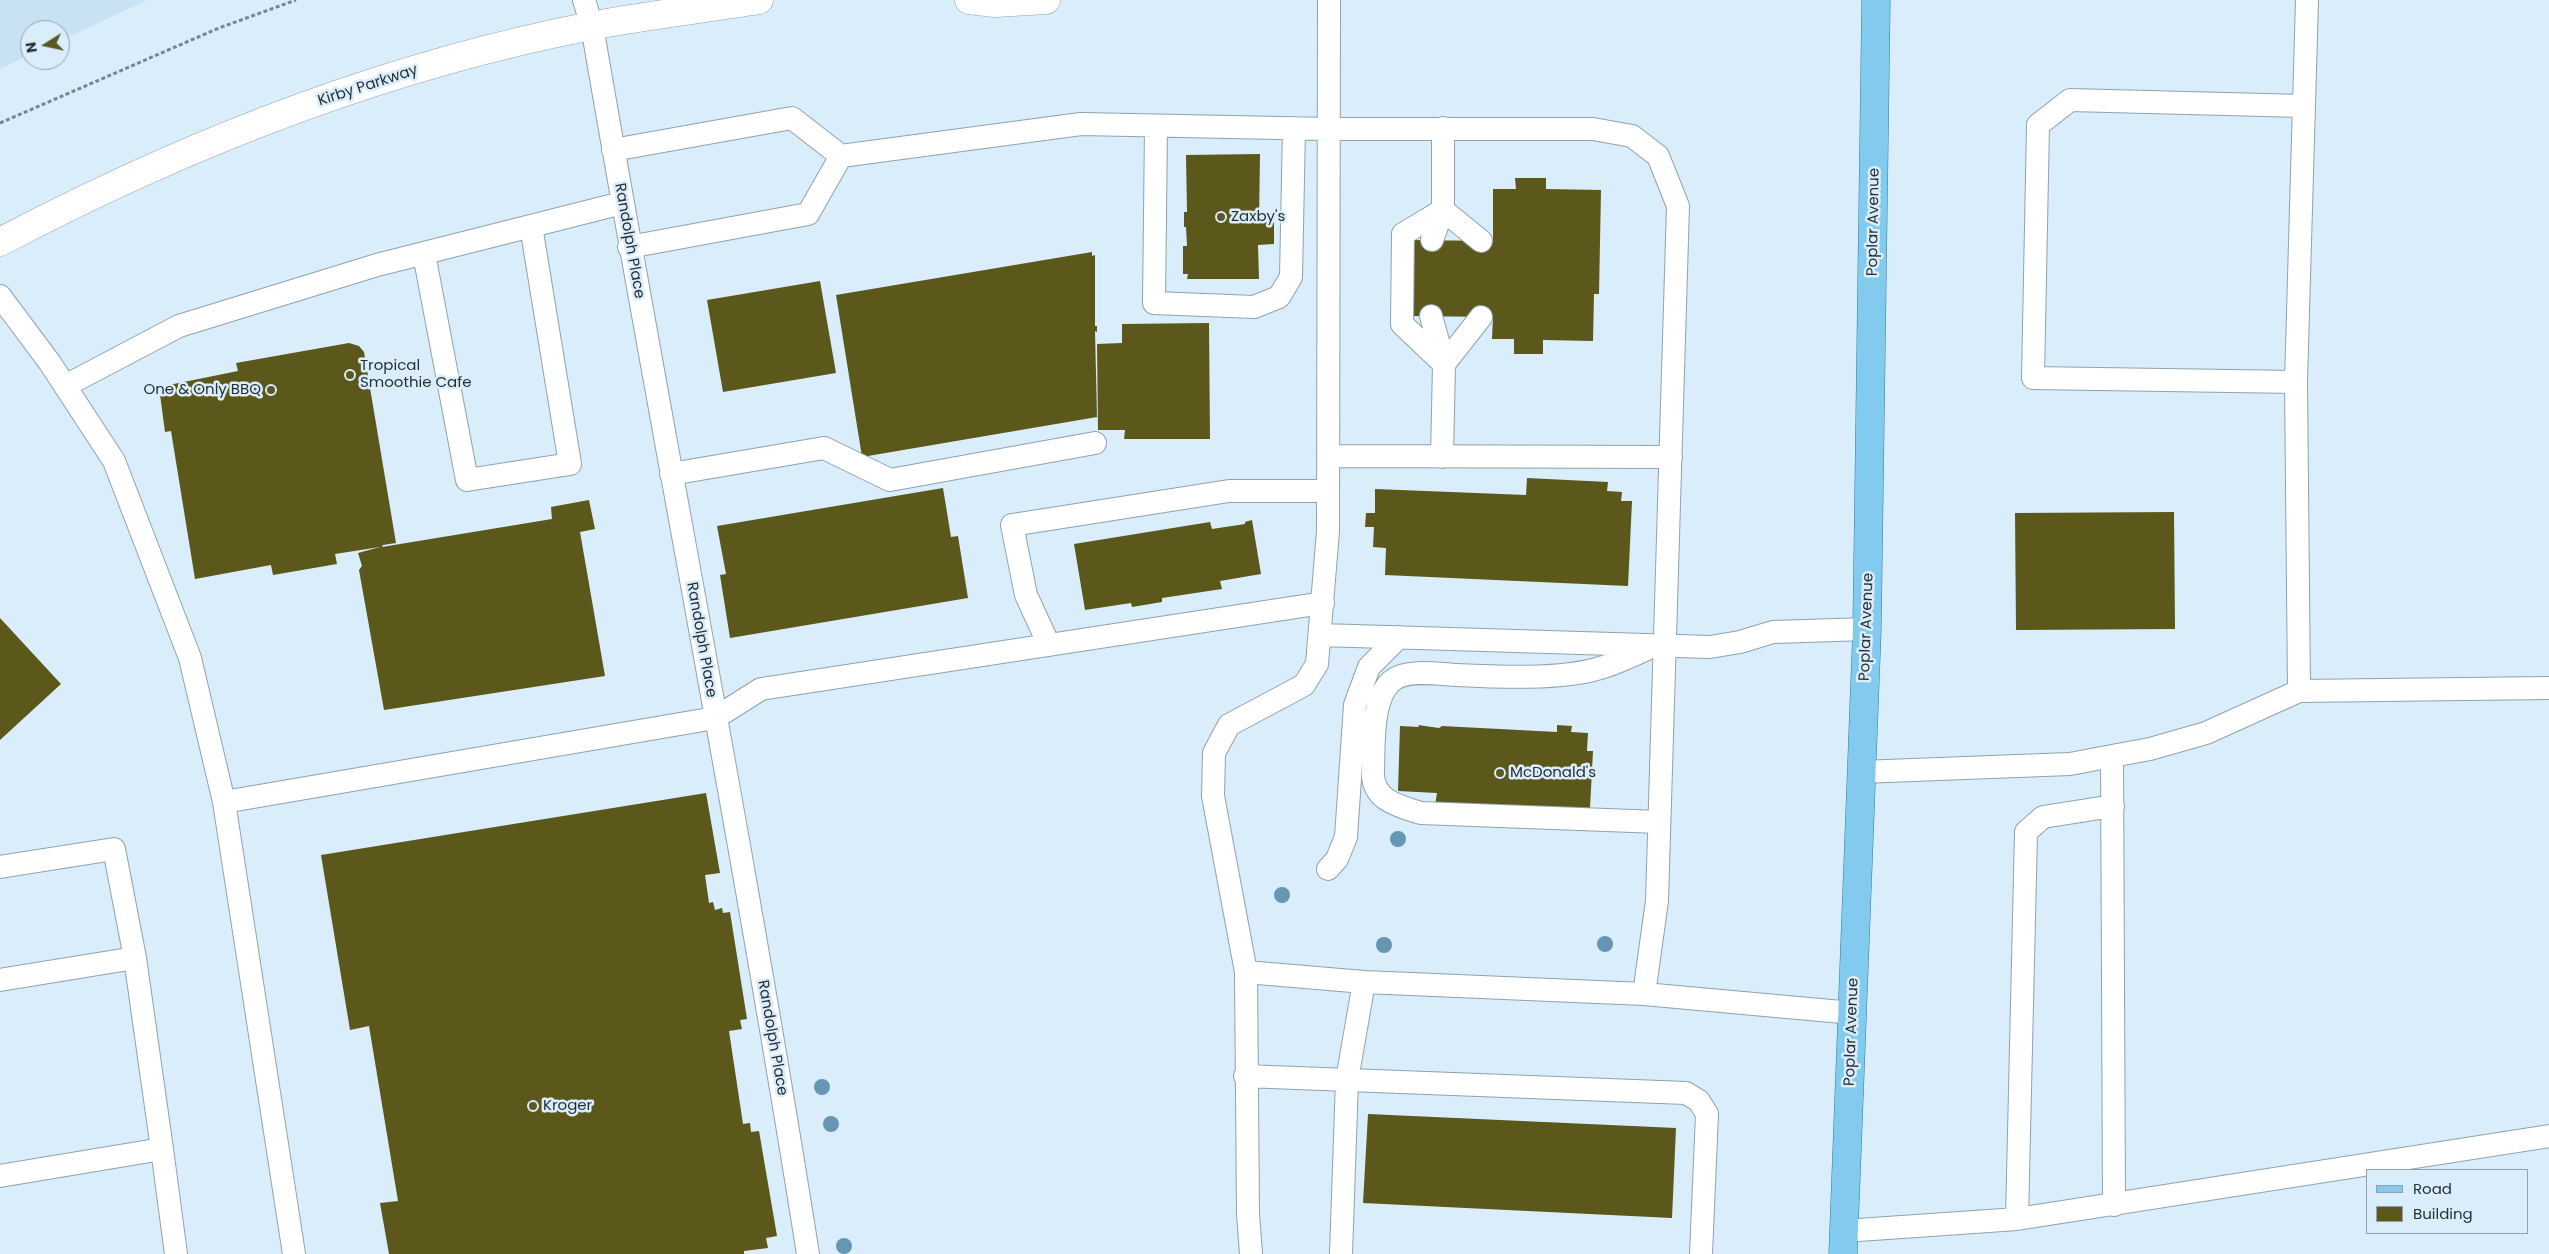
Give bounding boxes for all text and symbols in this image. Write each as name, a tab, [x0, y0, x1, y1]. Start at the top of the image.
north arrow	[20, 20, 70, 70]
text: N	[20, 41, 42, 54]
street label: Kirby Parkway	[316, 61, 420, 111]
street label: Poplar Avenue	[1864, 168, 1884, 276]
street label: Randolph Place	[610, 182, 648, 300]
place label: Zaxby's	[1231, 208, 1285, 226]
marker: Zaxby's	[1215, 211, 1227, 223]
place label: Tropical Smoothie Cafe	[360, 357, 471, 392]
marker: Tropical Smoothie Cafe	[344, 369, 356, 381]
place label: One & Only BBQ	[143, 381, 261, 399]
marker: One & Only BBQ	[265, 384, 277, 396]
street label: Poplar Avenue	[1856, 573, 1878, 681]
street label: Randolph Place	[682, 581, 720, 699]
place label: McDonald's	[1510, 764, 1596, 782]
marker: McDonald's	[1494, 767, 1506, 779]
street label: Poplar Avenue	[1841, 978, 1863, 1086]
street label: Randolph Place	[753, 979, 791, 1097]
place label: Kroger	[543, 1097, 592, 1115]
marker: Kroger	[527, 1100, 539, 1112]
legend	[2366, 1169, 2529, 1234]
text: Road	[2413, 1178, 2452, 1199]
text: Building	[2413, 1203, 2473, 1224]

